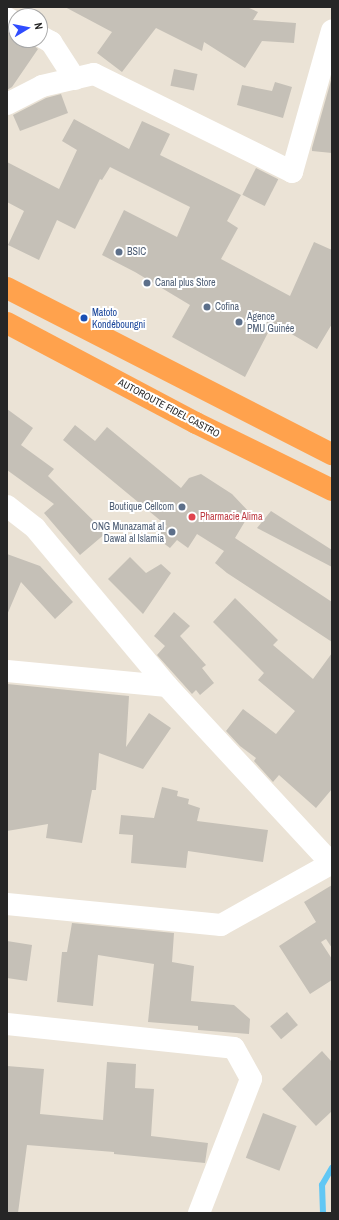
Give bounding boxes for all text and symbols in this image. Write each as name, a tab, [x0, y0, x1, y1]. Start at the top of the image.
north arrow	[8, 8, 48, 48]
text: N	[31, 22, 46, 31]
place label: BSIC	[127, 246, 146, 258]
marker: BSIC	[114, 247, 124, 257]
place label: Canal plus Store	[155, 277, 216, 289]
marker: Canal plus Store	[142, 278, 152, 288]
place label: Cofina	[215, 301, 239, 313]
marker: Cofina	[202, 302, 212, 312]
place label: Matoto Kondéboungni	[92, 306, 145, 330]
place label: Agence PMU Guinée	[247, 310, 294, 334]
marker: Matoto Kondéboungni	[79, 313, 89, 323]
marker: Agence PMU Guinée	[234, 317, 244, 327]
street label: AUTOROUTE FIDEL CASTRO	[116, 376, 222, 440]
place label: Boutique Cellcom	[109, 501, 174, 513]
marker: Boutique Cellcom	[177, 502, 187, 512]
place label: Pharmacie Alima	[200, 511, 263, 523]
marker: Pharmacie Alima	[187, 512, 197, 522]
place label: ONG Munazamat al Dawal al Islamia	[92, 520, 164, 544]
marker: ONG Munazamat al Dawal al Islamia	[167, 527, 177, 537]

